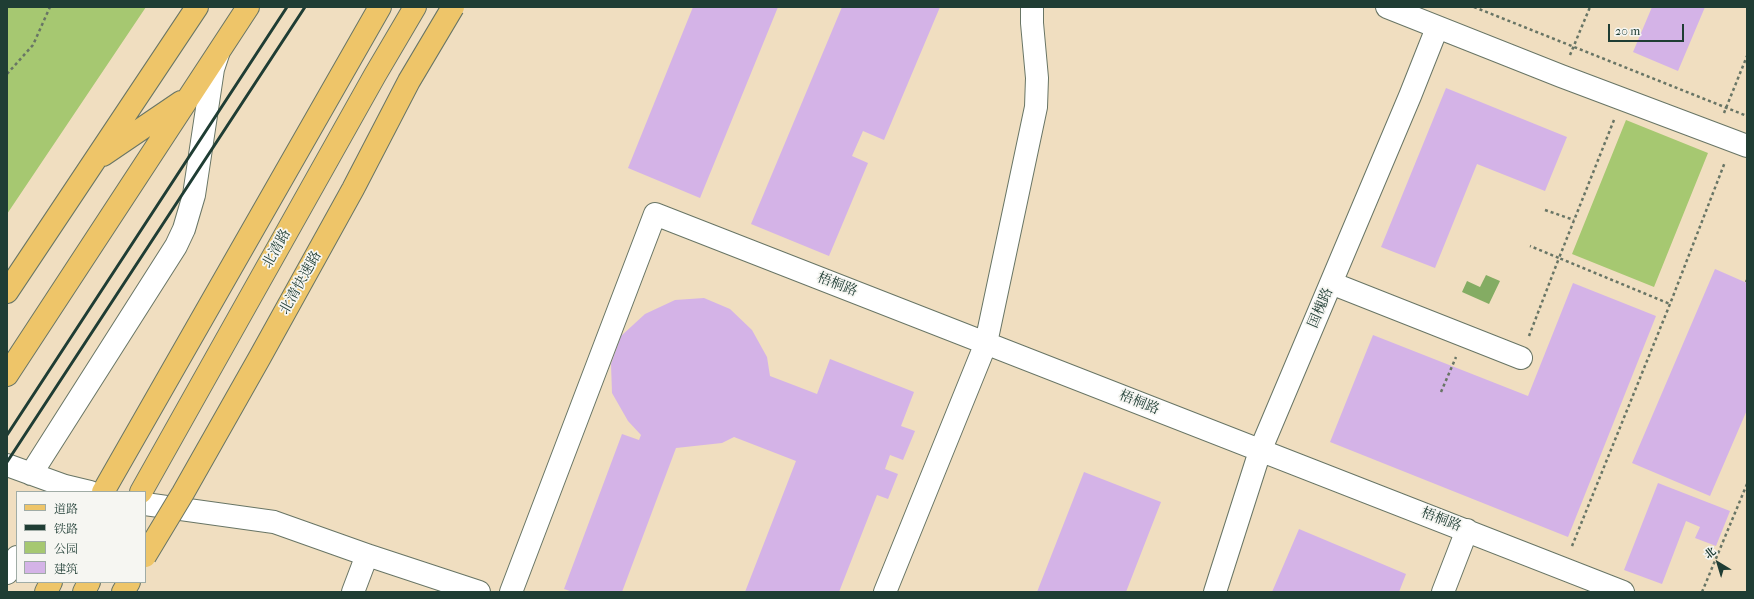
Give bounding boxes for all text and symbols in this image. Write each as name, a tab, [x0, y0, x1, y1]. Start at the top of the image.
scale bar	[1610, 16, 1686, 42]
text: 20 m	[1615, 24, 1640, 38]
street label: 北清路	[259, 227, 295, 271]
street label: 北清快速路	[277, 248, 325, 318]
street label: 梧桐路	[814, 270, 860, 300]
street label: 国槐路	[1305, 285, 1337, 331]
street label: 梧桐路	[1116, 387, 1162, 419]
legend	[16, 491, 146, 583]
text: 道路	[54, 502, 78, 516]
street label: 梧桐路	[1418, 505, 1464, 535]
text: 铁路	[54, 522, 78, 536]
text: 公园	[54, 542, 78, 556]
north arrow	[1698, 543, 1738, 583]
text: 北	[1702, 545, 1719, 562]
text: 建筑	[54, 562, 78, 576]

